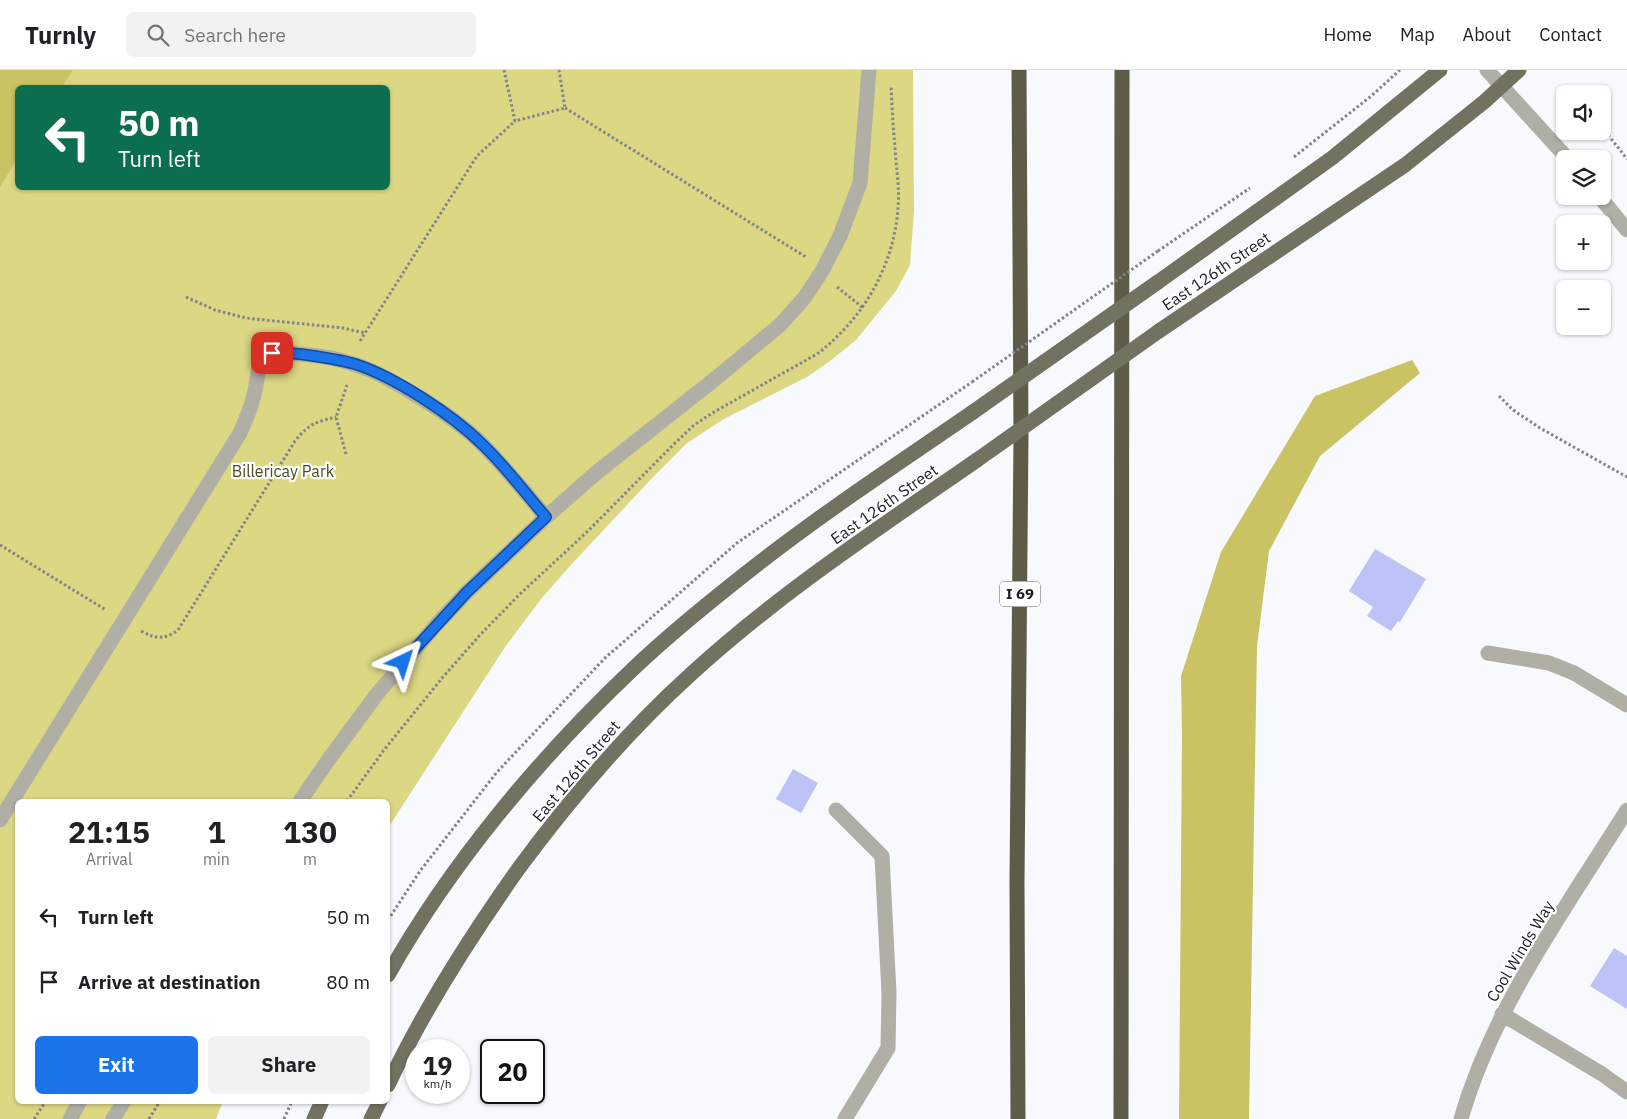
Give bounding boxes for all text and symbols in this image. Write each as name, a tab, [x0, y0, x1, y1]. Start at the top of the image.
search box	[126, 12, 476, 57]
text: Turnly	[25, 19, 96, 51]
icon: search	[144, 21, 172, 49]
text: Search here	[184, 23, 286, 47]
text: Home	[1324, 23, 1372, 46]
text: Map	[1400, 23, 1435, 46]
text: About	[1463, 23, 1511, 46]
text: Contact	[1539, 23, 1602, 46]
map controls	[1556, 85, 1611, 335]
button: sound	[1556, 85, 1611, 140]
text: 50 m	[118, 100, 200, 146]
icon: left	[35, 105, 100, 170]
text: Turn left	[118, 144, 201, 173]
button: layers	[1556, 150, 1611, 205]
button: +	[1556, 215, 1611, 270]
street label: East 126th Street	[1158, 227, 1274, 315]
button: −	[1556, 280, 1611, 335]
pin	[251, 332, 293, 374]
icon: arrive	[258, 339, 286, 367]
street label: East 126th Street	[827, 460, 941, 548]
park label: Billericay Park	[232, 461, 335, 481]
road number: I 69	[1000, 582, 1040, 606]
position arrow	[376, 635, 428, 687]
street label: East 126th Street	[528, 716, 624, 826]
text: 21:15	[68, 812, 150, 851]
text: 1	[207, 812, 225, 851]
text: 130	[283, 812, 337, 851]
text: Arrival	[86, 849, 132, 869]
text: min	[203, 849, 230, 869]
text: m	[303, 849, 317, 869]
street label: Cool Winds Way	[1482, 897, 1558, 1005]
icon: left	[35, 903, 63, 931]
text: Turn left	[78, 905, 154, 929]
text: 50 m	[326, 905, 370, 929]
icon: arrive	[35, 968, 63, 996]
text: Arrive at destination	[78, 970, 261, 994]
text: 80 m	[326, 970, 370, 994]
button: Exit	[35, 1036, 198, 1094]
button: Share	[208, 1036, 370, 1094]
speed limit sign: 20	[480, 1039, 545, 1104]
text: 19	[422, 1049, 453, 1082]
text: km/h	[423, 1076, 452, 1091]

